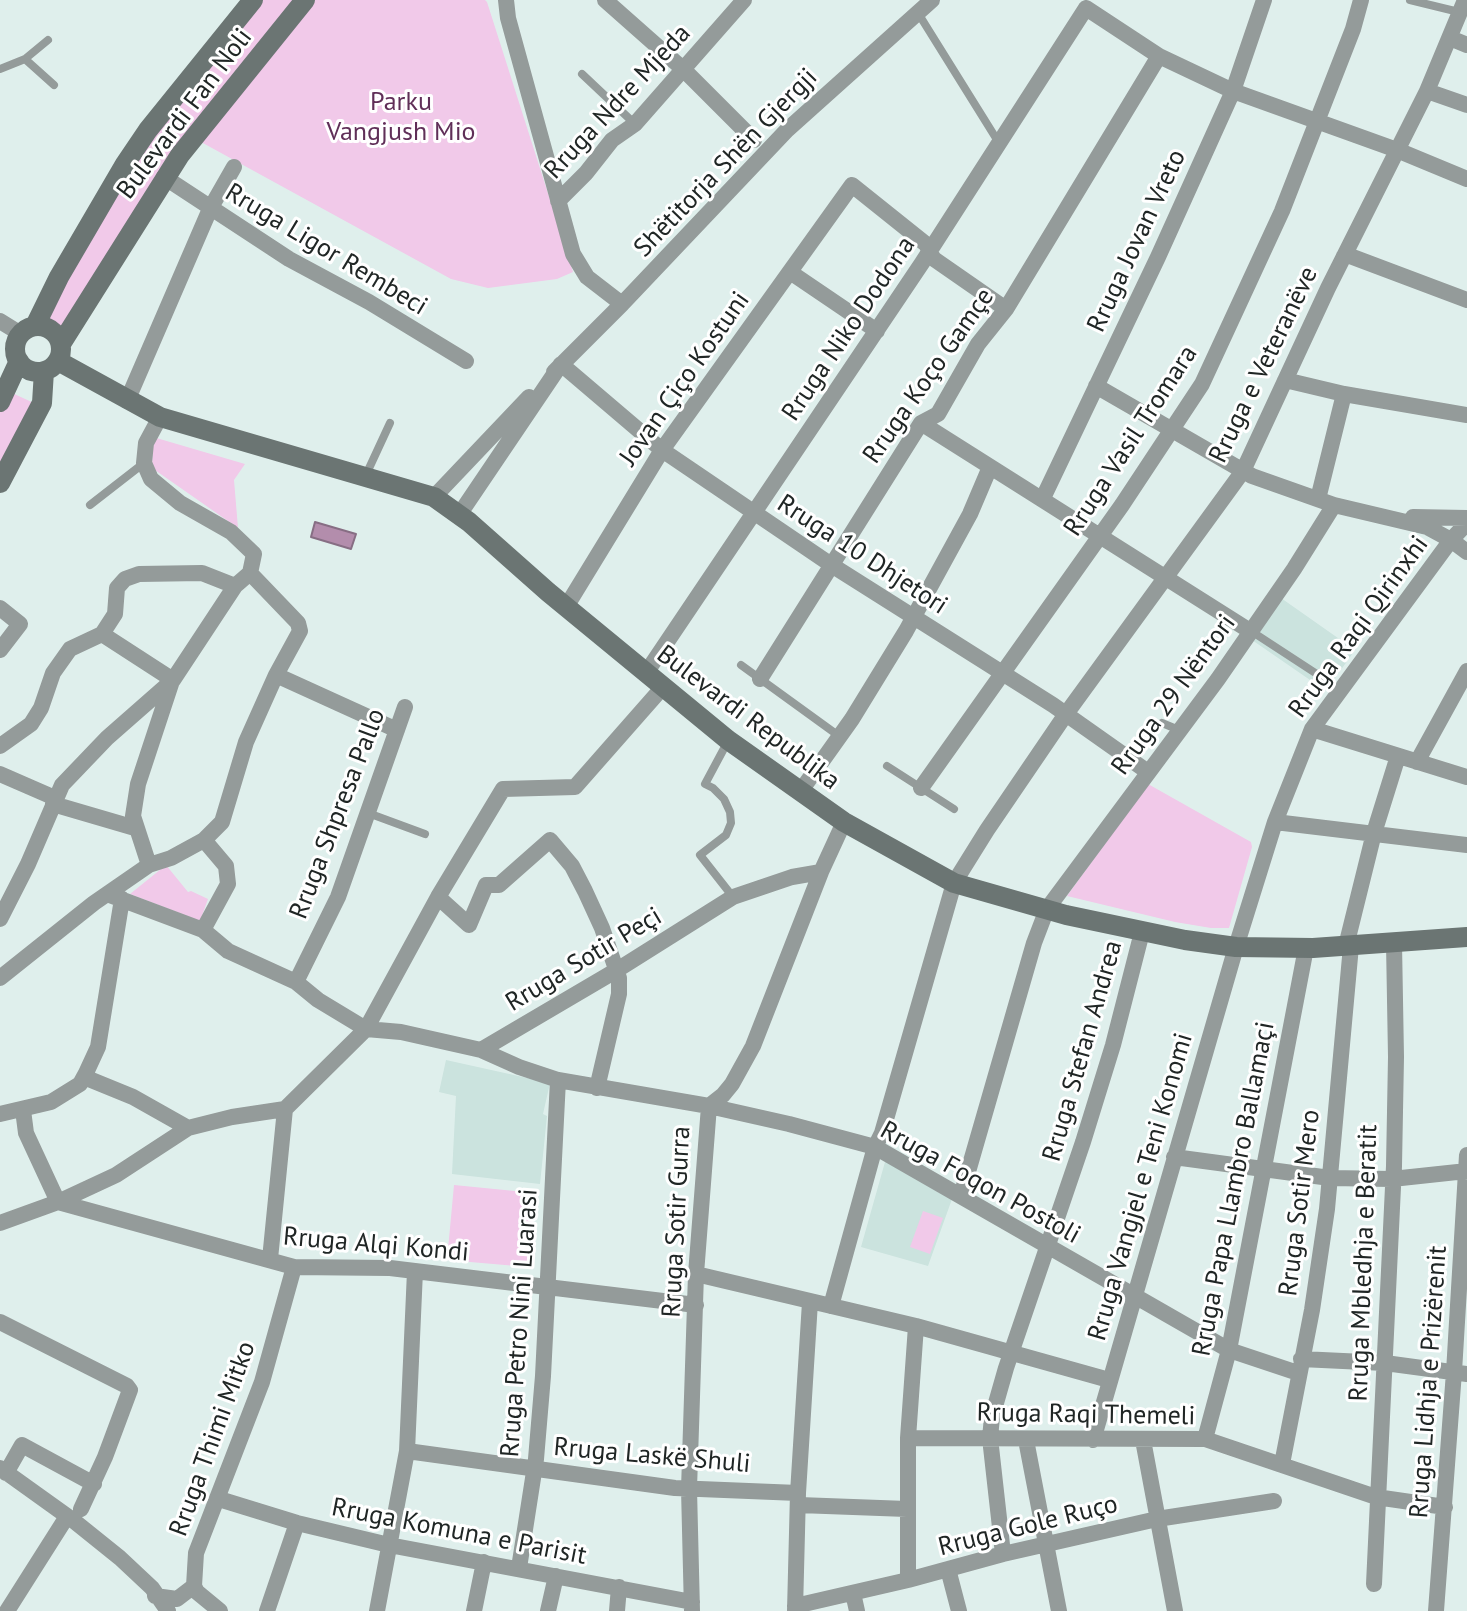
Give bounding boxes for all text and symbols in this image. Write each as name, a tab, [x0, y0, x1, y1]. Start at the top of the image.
street label: Rruga Ndre Mjeda	[538, 18, 698, 186]
street label: Bulevardi Fan Noli	[111, 23, 259, 205]
street label: Shëtitorja Shën Gjergji	[628, 62, 824, 264]
park label: Parku Vangjush Mio	[326, 87, 476, 148]
street label: Rruga Jovan Vreto	[1081, 145, 1193, 337]
street label: Rruga Ligor Rembeci	[219, 177, 433, 323]
street label: Rruga Niko Dodona	[776, 231, 922, 427]
street label: Rruga e Veteranëve	[1203, 262, 1325, 468]
street label: Rruga Koço Gamçe	[857, 282, 1001, 470]
street label: Jovan Çiço Kostuni	[613, 286, 757, 472]
street label: Rruga Vasil Tromara	[1058, 340, 1204, 542]
street label: Rruga 10 Dhjetori	[771, 488, 953, 622]
street label: Rruga Raqi Qirinxhi	[1283, 530, 1435, 724]
street label: Rruga 29 Nëntori	[1105, 609, 1243, 781]
street label: Bulevardi Republika	[650, 639, 846, 797]
street label: Rruga Shpresa Pallo	[284, 705, 392, 923]
street label: Rruga Sotir Peçi	[500, 901, 668, 1019]
street label: Rruga Stefan Andrea	[1037, 937, 1129, 1165]
street label: Rruga Papa Llambro Ballamaçi	[1186, 1019, 1282, 1359]
street label: Rruga Vangjel e Teni Konomi	[1082, 1030, 1200, 1344]
street label: Rruga Sotir Mero	[1273, 1108, 1327, 1298]
street label: Rruga Foqon Postoli	[875, 1115, 1085, 1251]
street label: Rruga Mbledhja e Beratit	[1344, 1124, 1384, 1402]
street label: Rruga Sotir Gurra	[656, 1125, 698, 1319]
street label: Rruga Petro Nini Luarasi	[495, 1188, 545, 1458]
street label: Rruga Alqi Kondi	[282, 1221, 470, 1269]
street label: Rruga Lidhja e Prizërenit	[1404, 1245, 1454, 1519]
street label: Rruga Thimi Mitko	[163, 1337, 263, 1541]
street label: Rruga Raqi Themeli	[976, 1397, 1196, 1433]
street label: Rruga Laskë Shuli	[552, 1432, 752, 1480]
street label: Rruga Gole Ruço	[935, 1489, 1121, 1563]
street label: Rruga Komuna e Parisit	[329, 1492, 589, 1572]

